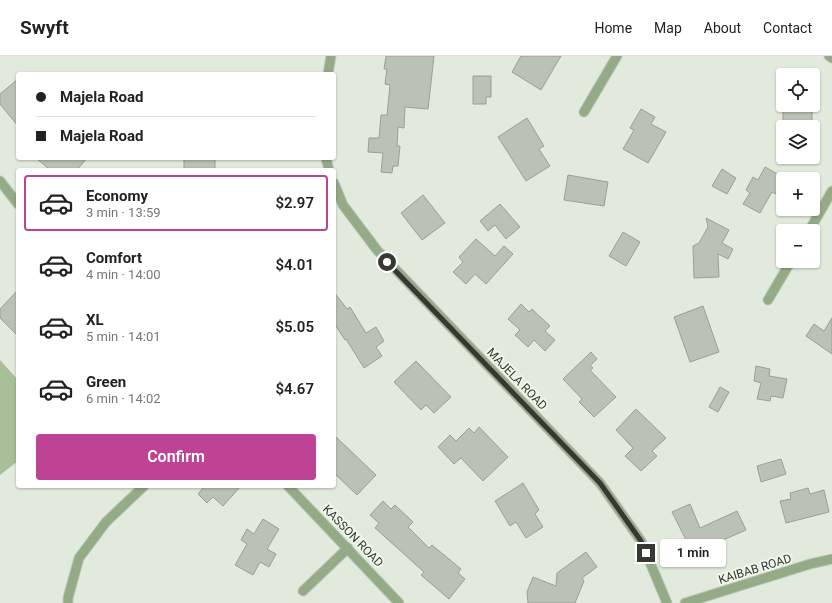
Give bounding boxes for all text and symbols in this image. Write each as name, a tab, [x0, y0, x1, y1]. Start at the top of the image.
text: Swyft	[20, 16, 69, 39]
text: Home	[594, 20, 632, 36]
text: Map	[654, 20, 682, 36]
text: About	[704, 20, 741, 36]
text: Contact	[763, 20, 812, 36]
map controls	[776, 68, 820, 268]
button: locate	[776, 68, 820, 112]
text: Majela Road	[60, 88, 143, 106]
button: layers	[776, 120, 820, 164]
text: Majela Road	[60, 127, 143, 145]
button: +	[776, 172, 820, 216]
icon: car	[38, 185, 74, 221]
text: Economy	[86, 187, 148, 205]
text: $2.97	[275, 194, 314, 212]
text: 3 min · 13:59	[86, 205, 161, 220]
button: −	[776, 224, 820, 268]
icon: car	[38, 247, 74, 283]
text: Comfort	[86, 249, 142, 267]
route start	[378, 253, 396, 271]
text: $4.01	[275, 256, 314, 274]
text: 4 min · 14:00	[86, 267, 161, 282]
icon: car	[38, 309, 74, 345]
text: XL	[86, 311, 104, 329]
text: $5.05	[275, 318, 314, 336]
text: 5 min · 14:01	[86, 329, 161, 344]
street label: MAJELA ROAD	[484, 345, 550, 413]
icon: car	[38, 371, 74, 407]
text: Green	[86, 373, 126, 391]
text: $4.67	[275, 380, 314, 398]
text: 6 min · 14:02	[86, 391, 161, 406]
button: Confirm	[36, 434, 316, 480]
street label: KASSON ROAD	[320, 502, 386, 570]
callout: 1 min	[660, 539, 726, 567]
route end	[637, 544, 655, 562]
text: 1 min	[677, 545, 709, 560]
street label: KAIBAB ROAD	[717, 551, 793, 587]

